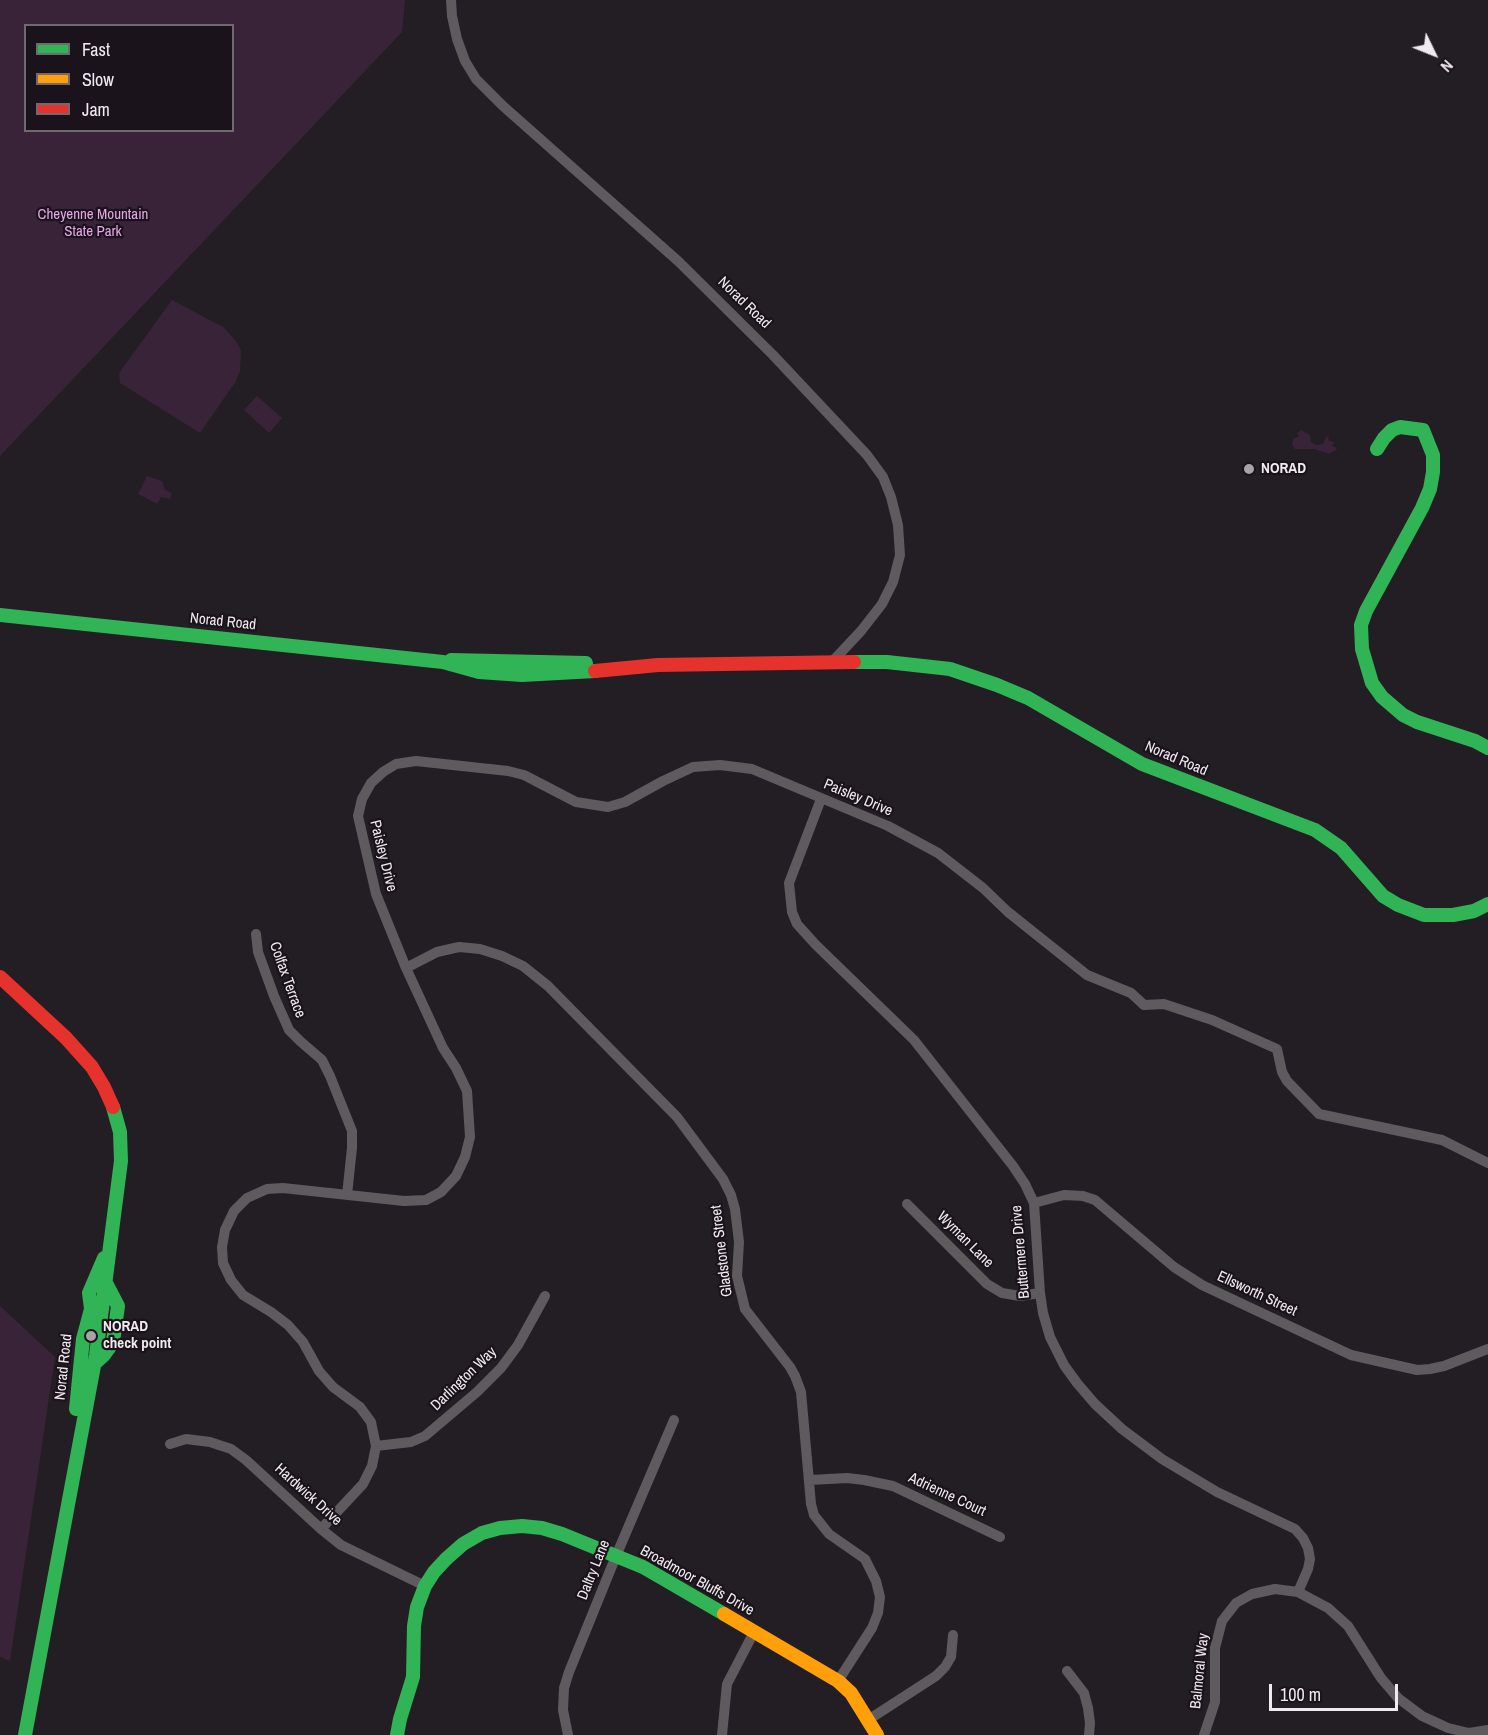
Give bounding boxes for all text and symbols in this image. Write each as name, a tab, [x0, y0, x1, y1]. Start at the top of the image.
legend	[24, 24, 234, 132]
north arrow	[1404, 24, 1464, 84]
text: Fast	[82, 37, 110, 62]
text: N	[1436, 55, 1458, 77]
text: Slow	[82, 67, 114, 92]
text: Jam	[82, 97, 110, 122]
park label: Cheyenne Mountain State Park	[38, 206, 148, 241]
street label: Norad Road	[714, 273, 774, 333]
place label: NORAD	[1261, 460, 1306, 478]
marker: NORAD	[1242, 462, 1256, 476]
street label: Norad Road	[189, 610, 257, 634]
street label: Norad Road	[1142, 738, 1210, 780]
street label: Paisley Drive	[821, 775, 895, 821]
street label: Paisley Drive	[365, 818, 401, 894]
street label: Colfax Terrace	[265, 940, 309, 1020]
street label: Gladstone Street	[707, 1204, 737, 1298]
street label: Buttermere Drive	[1008, 1205, 1034, 1299]
street label: Wyman Lane	[933, 1208, 997, 1272]
street label: Ellsworth Street	[1214, 1268, 1300, 1320]
place label: NORAD check point	[103, 1318, 171, 1353]
marker: NORAD check point	[84, 1329, 98, 1343]
street label: Norad Road	[52, 1333, 76, 1401]
street label: Darlington Way	[427, 1343, 501, 1415]
street label: Hardwick Drive	[271, 1460, 345, 1530]
street label: Adrienne Court	[905, 1469, 989, 1521]
street label: Daltry Lane	[574, 1537, 614, 1603]
street label: Broadmoor Bluffs Drive	[637, 1542, 757, 1620]
street label: Balmoral Way	[1187, 1632, 1213, 1710]
scale bar	[1272, 1672, 1401, 1710]
text: 100 m	[1280, 1682, 1321, 1707]

